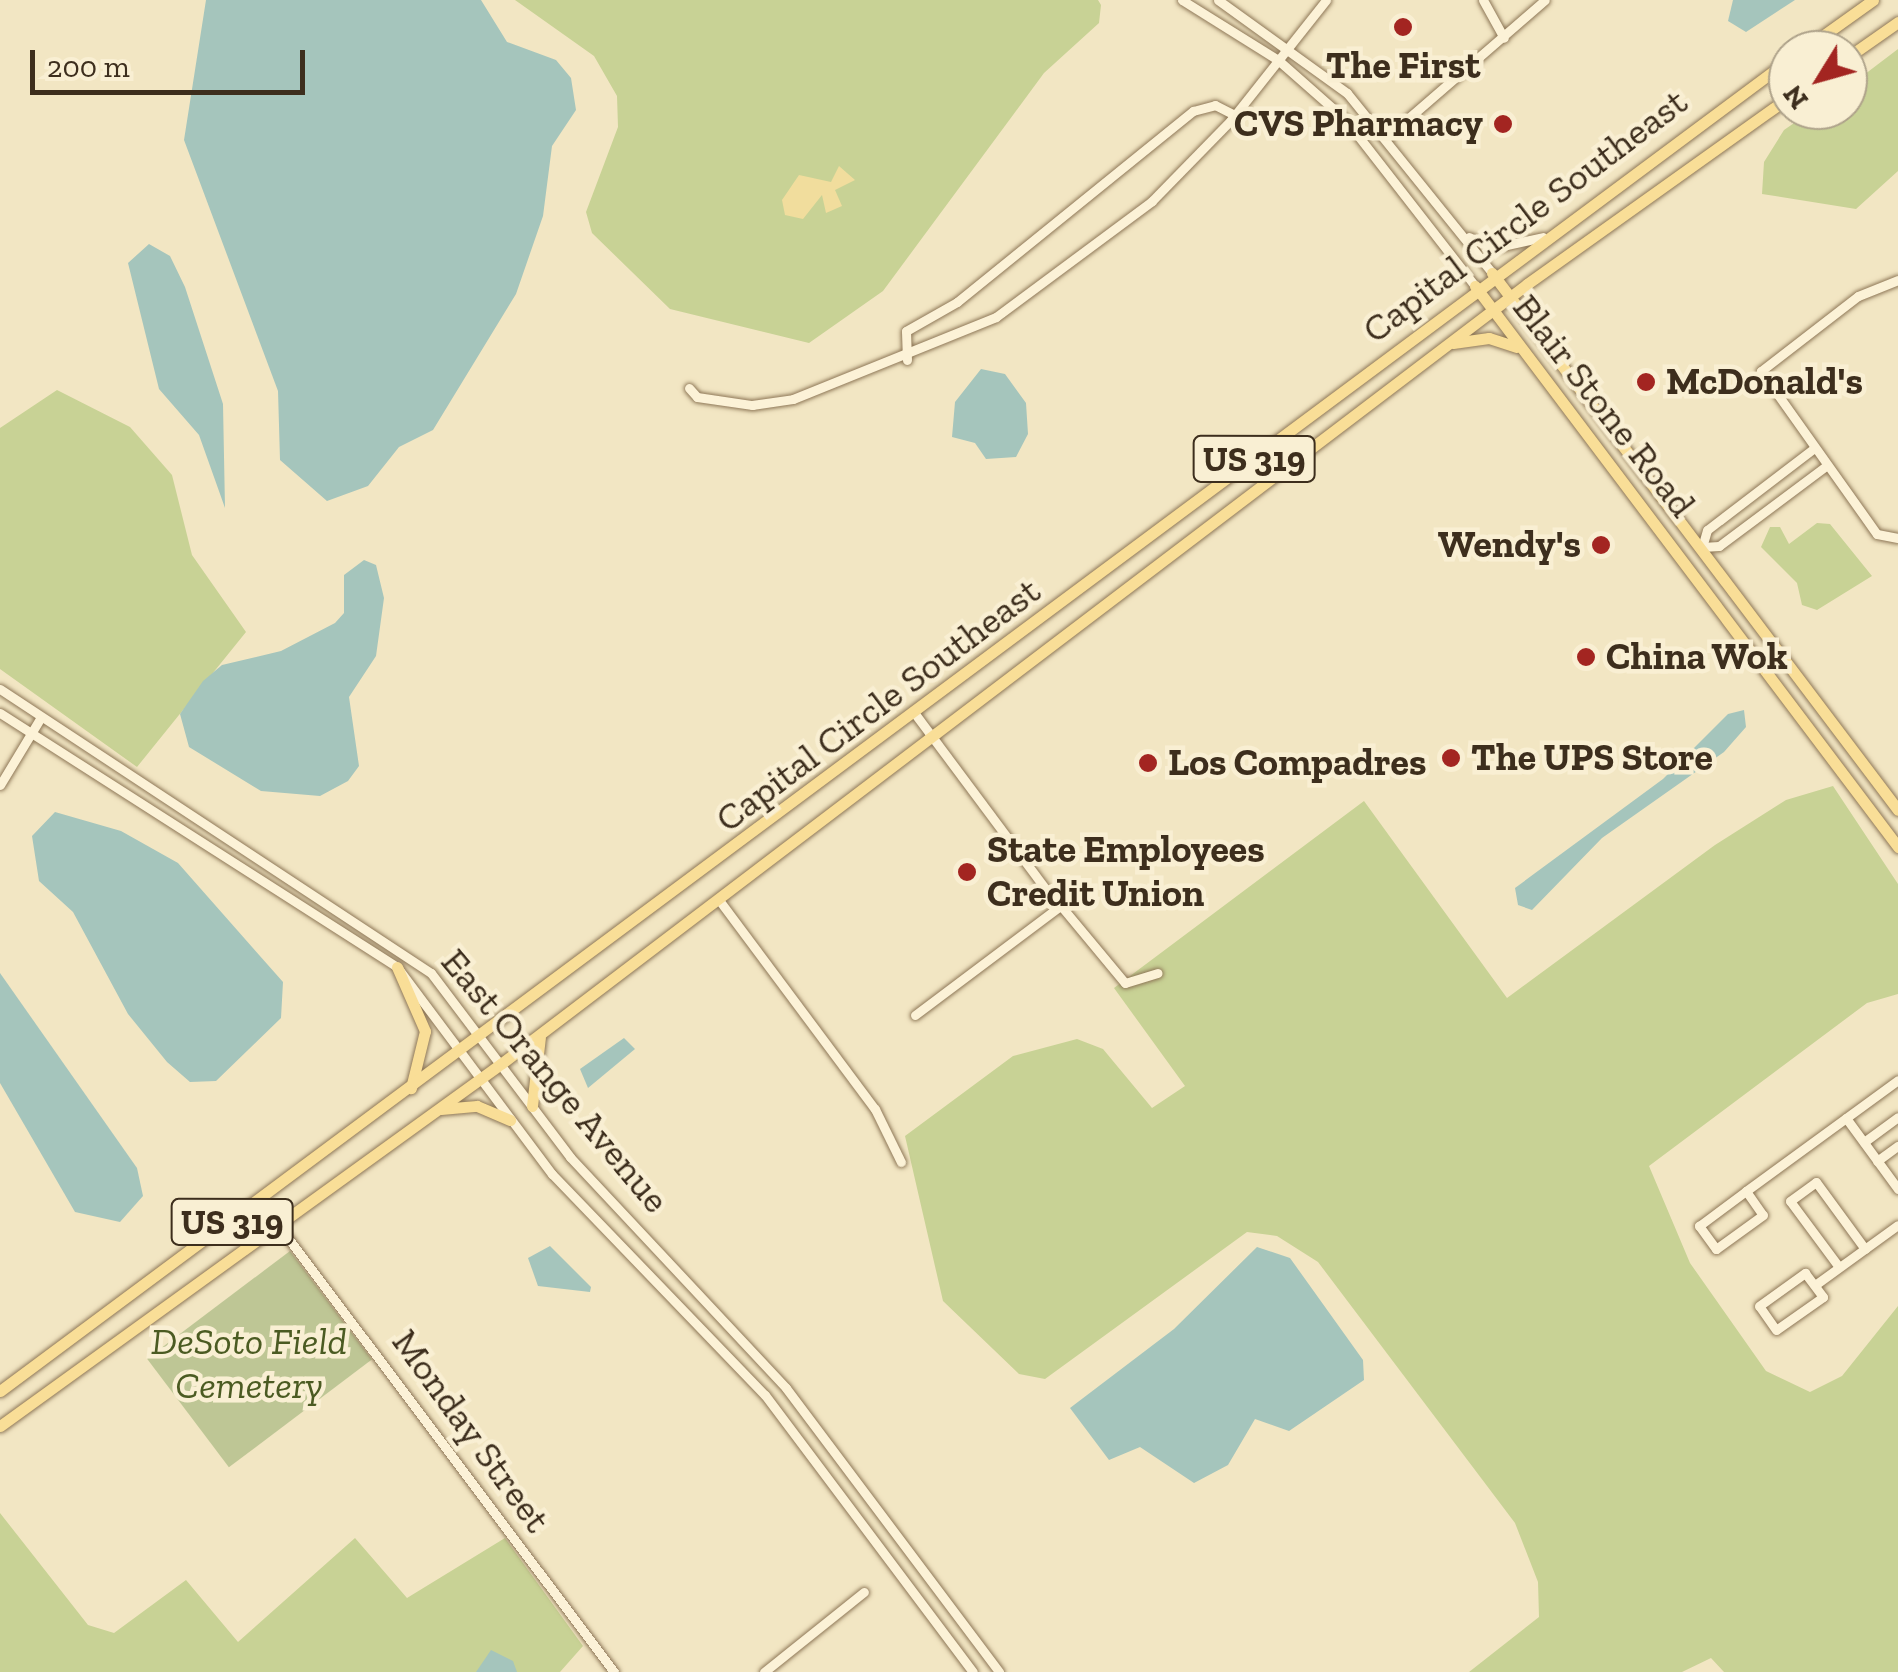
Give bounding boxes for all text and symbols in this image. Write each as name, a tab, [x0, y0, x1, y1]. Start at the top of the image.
marker: The First	[1392, 16, 1414, 38]
scale bar	[35, 30, 310, 92]
north arrow	[1768, 30, 1868, 130]
place label: The First	[1326, 43, 1480, 89]
text: 200 m	[47, 49, 130, 85]
street label: Capital Circle Southeast	[1354, 79, 1696, 353]
text: N	[1776, 79, 1815, 116]
place label: CVS Pharmacy	[1234, 101, 1483, 147]
marker: CVS Pharmacy	[1492, 113, 1514, 135]
street label: Blair Stone Road	[1503, 285, 1705, 527]
place label: McDonald's	[1666, 359, 1863, 405]
marker: McDonald's	[1635, 371, 1657, 393]
road number: US 319	[1192, 429, 1316, 489]
place label: Wendy's	[1438, 522, 1581, 568]
marker: Wendy's	[1590, 534, 1612, 556]
street label: Capital Circle Southeast	[707, 568, 1049, 842]
place label: China Wok	[1606, 634, 1789, 680]
marker: China Wok	[1575, 646, 1597, 668]
place label: The UPS Store	[1471, 735, 1713, 781]
place label: Los Compadres	[1168, 740, 1426, 786]
marker: The UPS Store	[1440, 747, 1462, 769]
marker: Los Compadres	[1137, 752, 1159, 774]
place label: State Employees Credit Union	[987, 827, 1265, 916]
marker: State Employees Credit Union	[956, 861, 978, 883]
street label: East Orange Avenue	[431, 939, 679, 1223]
road number: US 319	[170, 1192, 294, 1252]
park label: DeSoto Field Cemetery	[151, 1319, 347, 1408]
street label: Monday Street	[382, 1320, 560, 1542]

